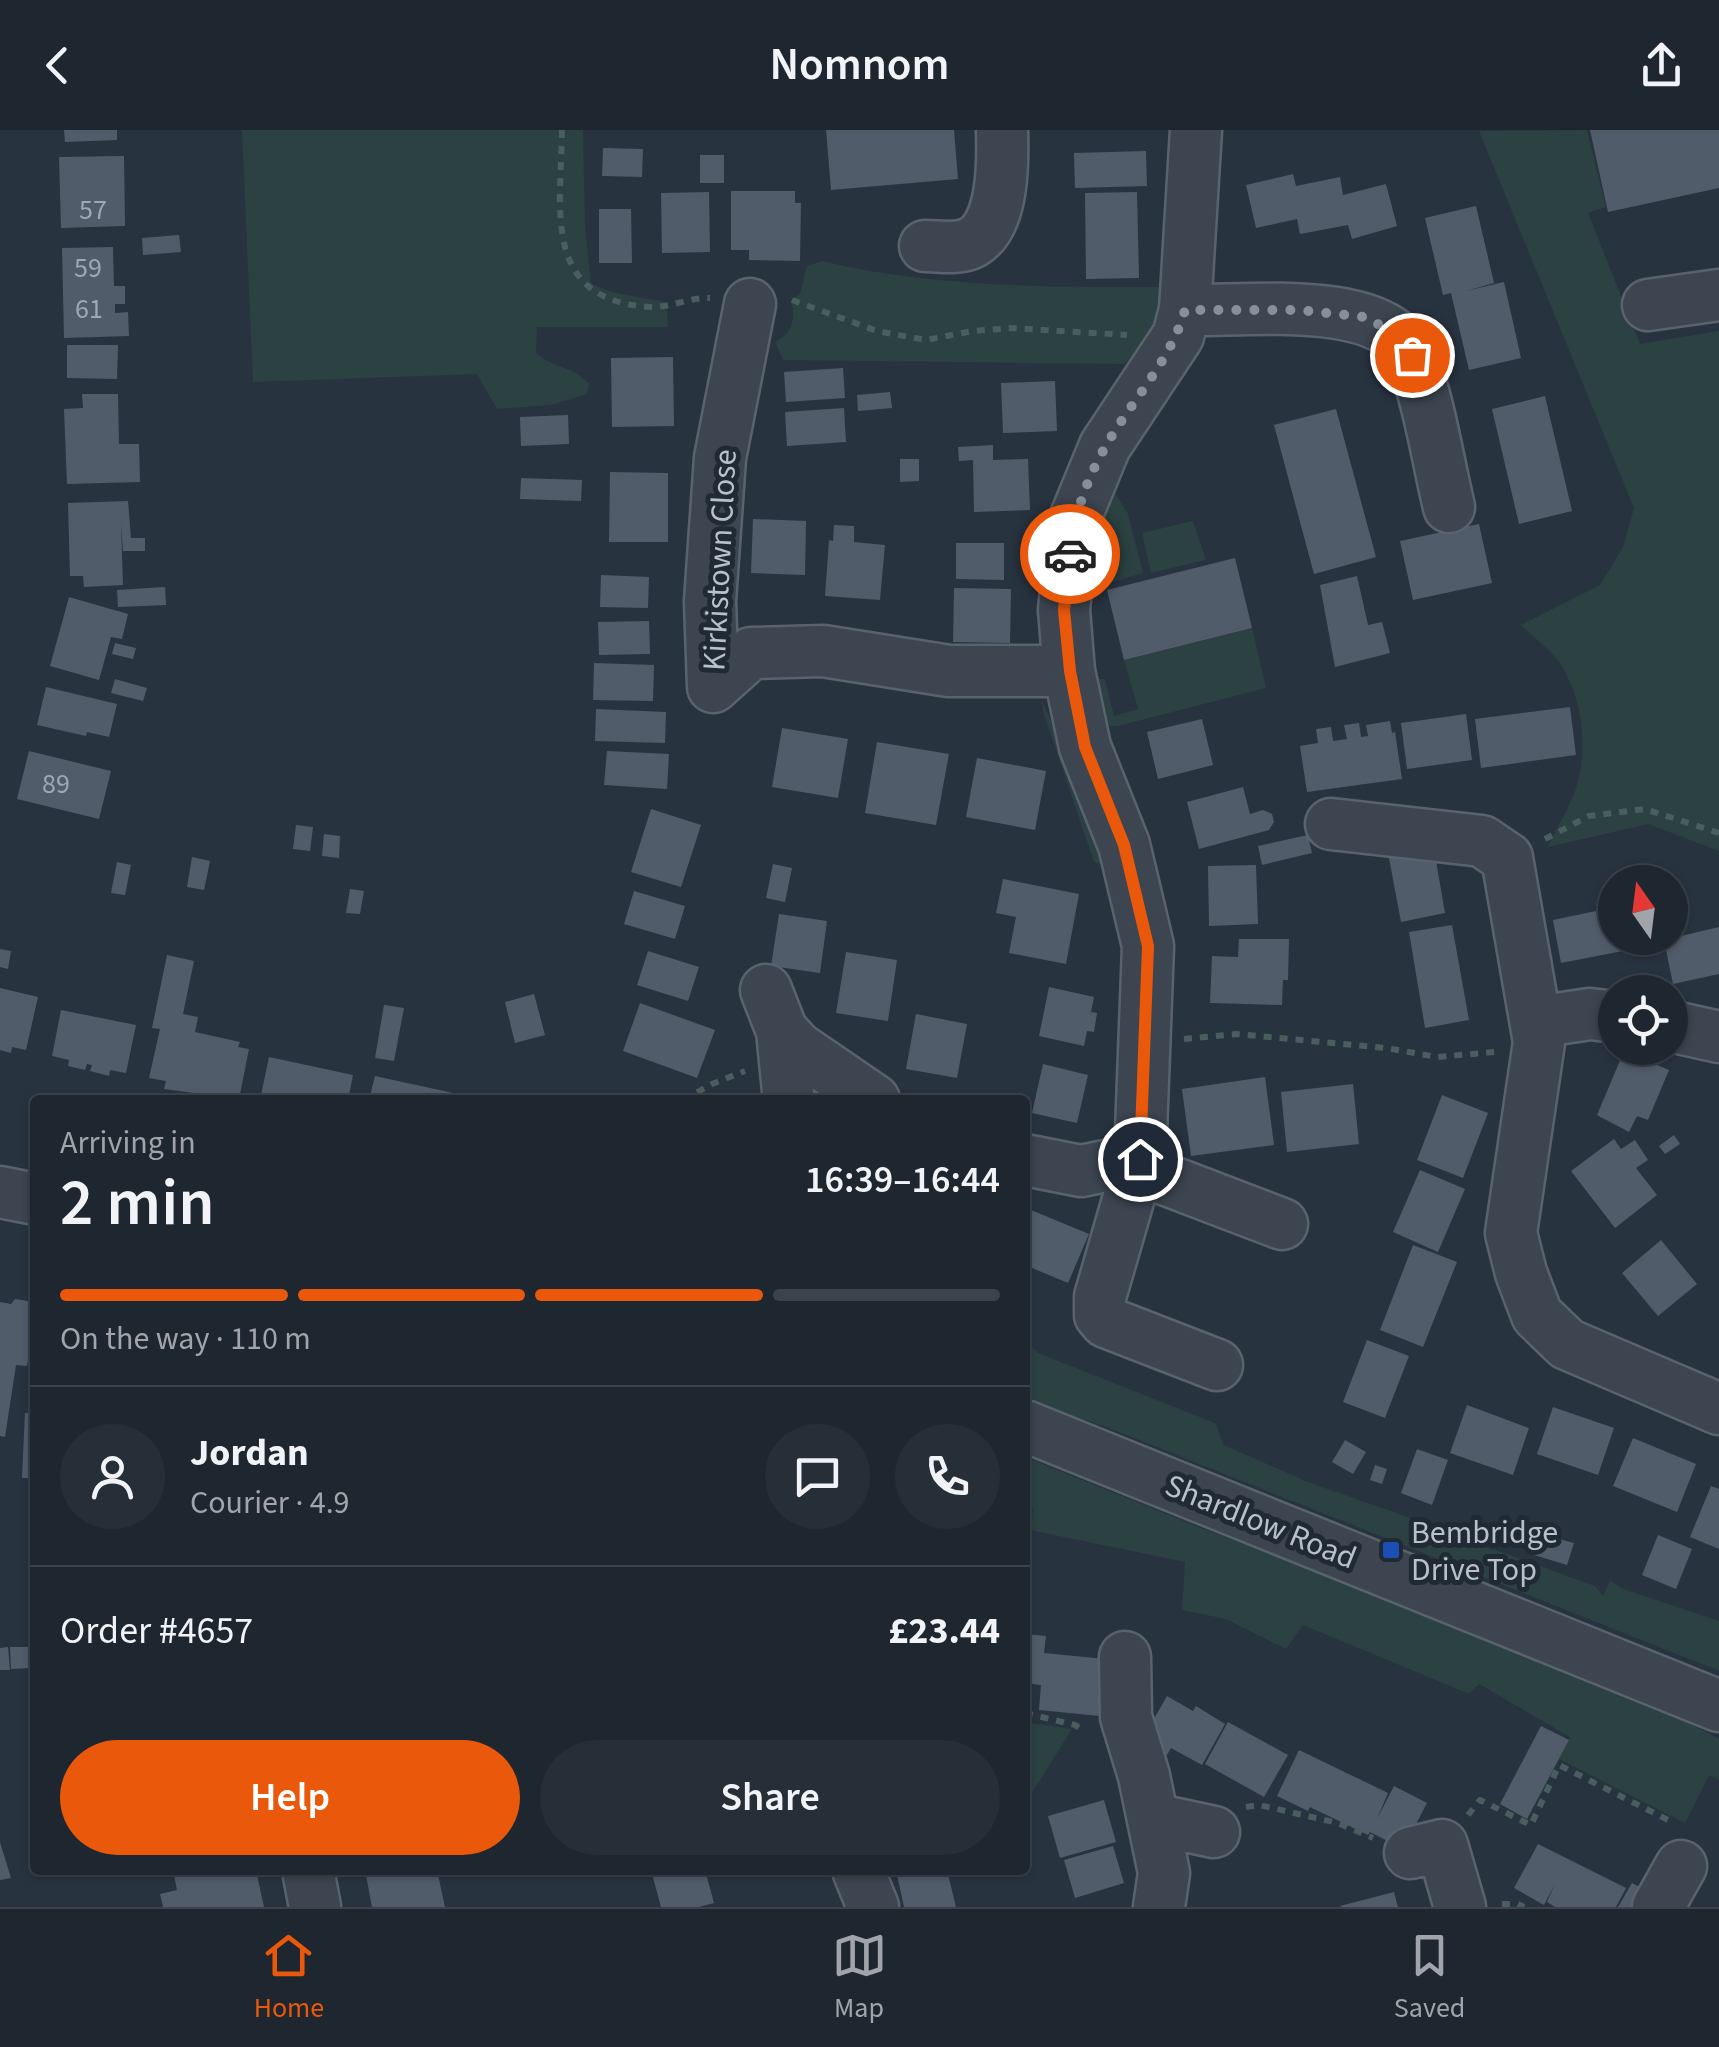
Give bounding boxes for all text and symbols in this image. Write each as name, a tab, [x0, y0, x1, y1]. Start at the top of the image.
text: Nomnom	[769, 33, 950, 97]
icon: back	[30, 38, 85, 93]
icon: share	[1634, 38, 1689, 93]
house number: 57	[79, 190, 107, 230]
house number: 59	[74, 248, 102, 288]
house number: 61	[75, 289, 103, 329]
pin	[1370, 313, 1455, 398]
icon: bag	[1385, 328, 1440, 383]
street label: Kirkistown Close	[691, 448, 749, 672]
courier	[1020, 504, 1120, 604]
icon: car	[1043, 527, 1098, 582]
house number: 89	[42, 764, 70, 804]
north arrow	[1598, 865, 1688, 955]
map controls	[1598, 865, 1688, 1065]
button: locate	[1598, 975, 1688, 1065]
pin	[1098, 1117, 1183, 1202]
text: Arriving in	[60, 1120, 196, 1166]
icon: home	[1113, 1132, 1168, 1187]
text: 16:39–16:44	[805, 1153, 1000, 1207]
text: 2 min	[60, 1157, 215, 1250]
text: On the way · 110 m	[60, 1316, 311, 1362]
button: person	[60, 1424, 165, 1529]
button: chat	[765, 1424, 870, 1529]
button: phone	[895, 1424, 1000, 1529]
text: Jordan	[190, 1426, 309, 1480]
street label: Shardlow Road	[1158, 1463, 1363, 1581]
text: Courier · 4.9	[190, 1480, 350, 1526]
place label: Bembridge Drive Top	[1411, 1510, 1558, 1593]
marker: Bembridge Drive Top	[1380, 1539, 1402, 1561]
text: Order #4657	[60, 1604, 253, 1658]
text: £23.44	[888, 1604, 1000, 1658]
button: Help	[60, 1740, 520, 1855]
button: Share	[540, 1740, 1000, 1855]
tab: Home	[254, 1928, 324, 2028]
tab: Map	[832, 1928, 887, 2028]
tab: Saved	[1394, 1928, 1465, 2028]

